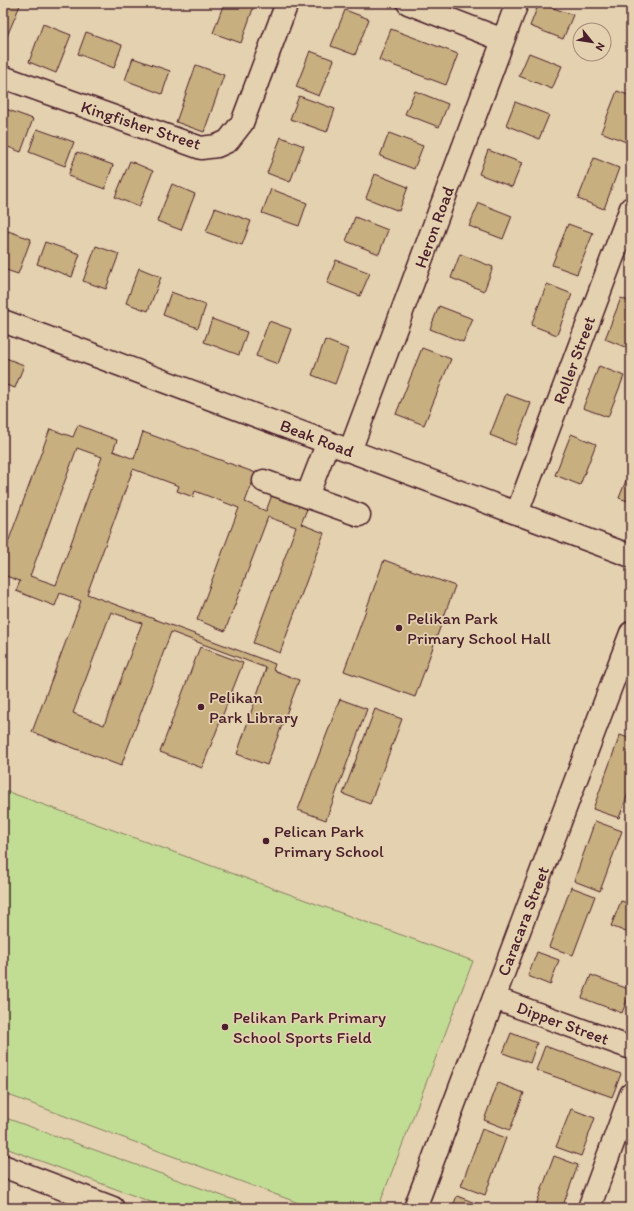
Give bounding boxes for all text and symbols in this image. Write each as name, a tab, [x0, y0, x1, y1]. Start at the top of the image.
north arrow	[572, 22, 612, 62]
text: N	[593, 40, 608, 53]
street label: Kingfisher Street	[79, 96, 204, 154]
street label: Heron Road	[410, 183, 458, 271]
street label: Roller Street	[549, 313, 599, 407]
street label: Beak Road	[277, 415, 357, 461]
place label: Pelikan Park Primary School Hall	[407, 608, 551, 648]
marker: Pelikan Park Primary School Hall	[394, 623, 404, 633]
place label: Pelikan Park Library	[209, 687, 298, 727]
marker: Pelikan Park Library	[196, 702, 206, 712]
place label: Pelican Park Primary School	[274, 821, 384, 861]
marker: Pelican Park Primary School	[261, 836, 271, 846]
street label: Caracara Street	[493, 863, 553, 979]
street label: Dipper Street	[514, 997, 612, 1049]
place label: Pelikan Park Primary School Sports Field	[233, 1007, 386, 1047]
marker: Pelikan Park Primary School Sports Field	[220, 1022, 230, 1032]

